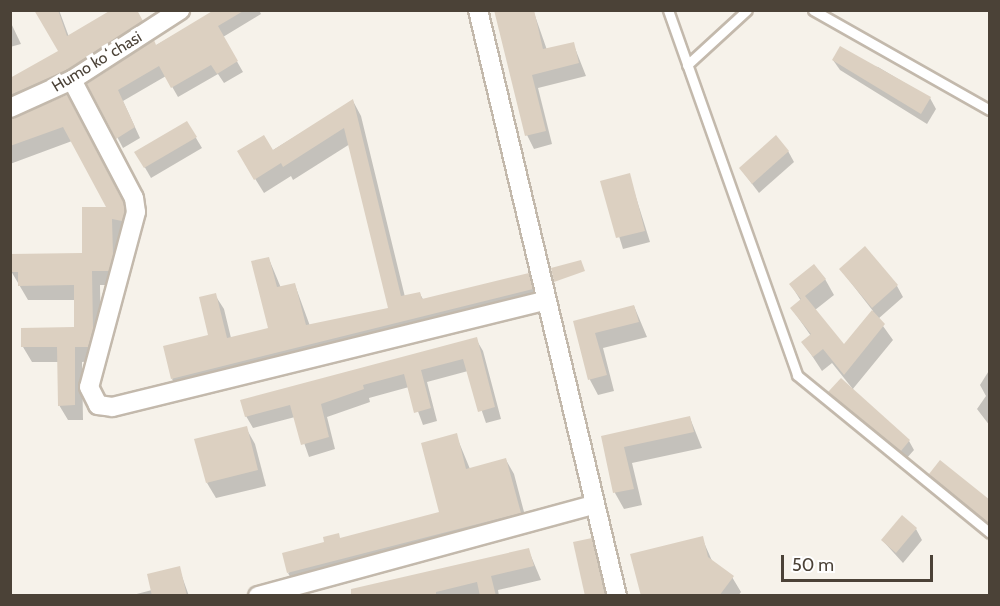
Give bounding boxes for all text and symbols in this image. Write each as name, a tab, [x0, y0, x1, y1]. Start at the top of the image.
street label: Humo koʻchasi	[49, 28, 145, 96]
scale bar	[784, 543, 936, 581]
text: 50 m	[792, 554, 834, 576]

